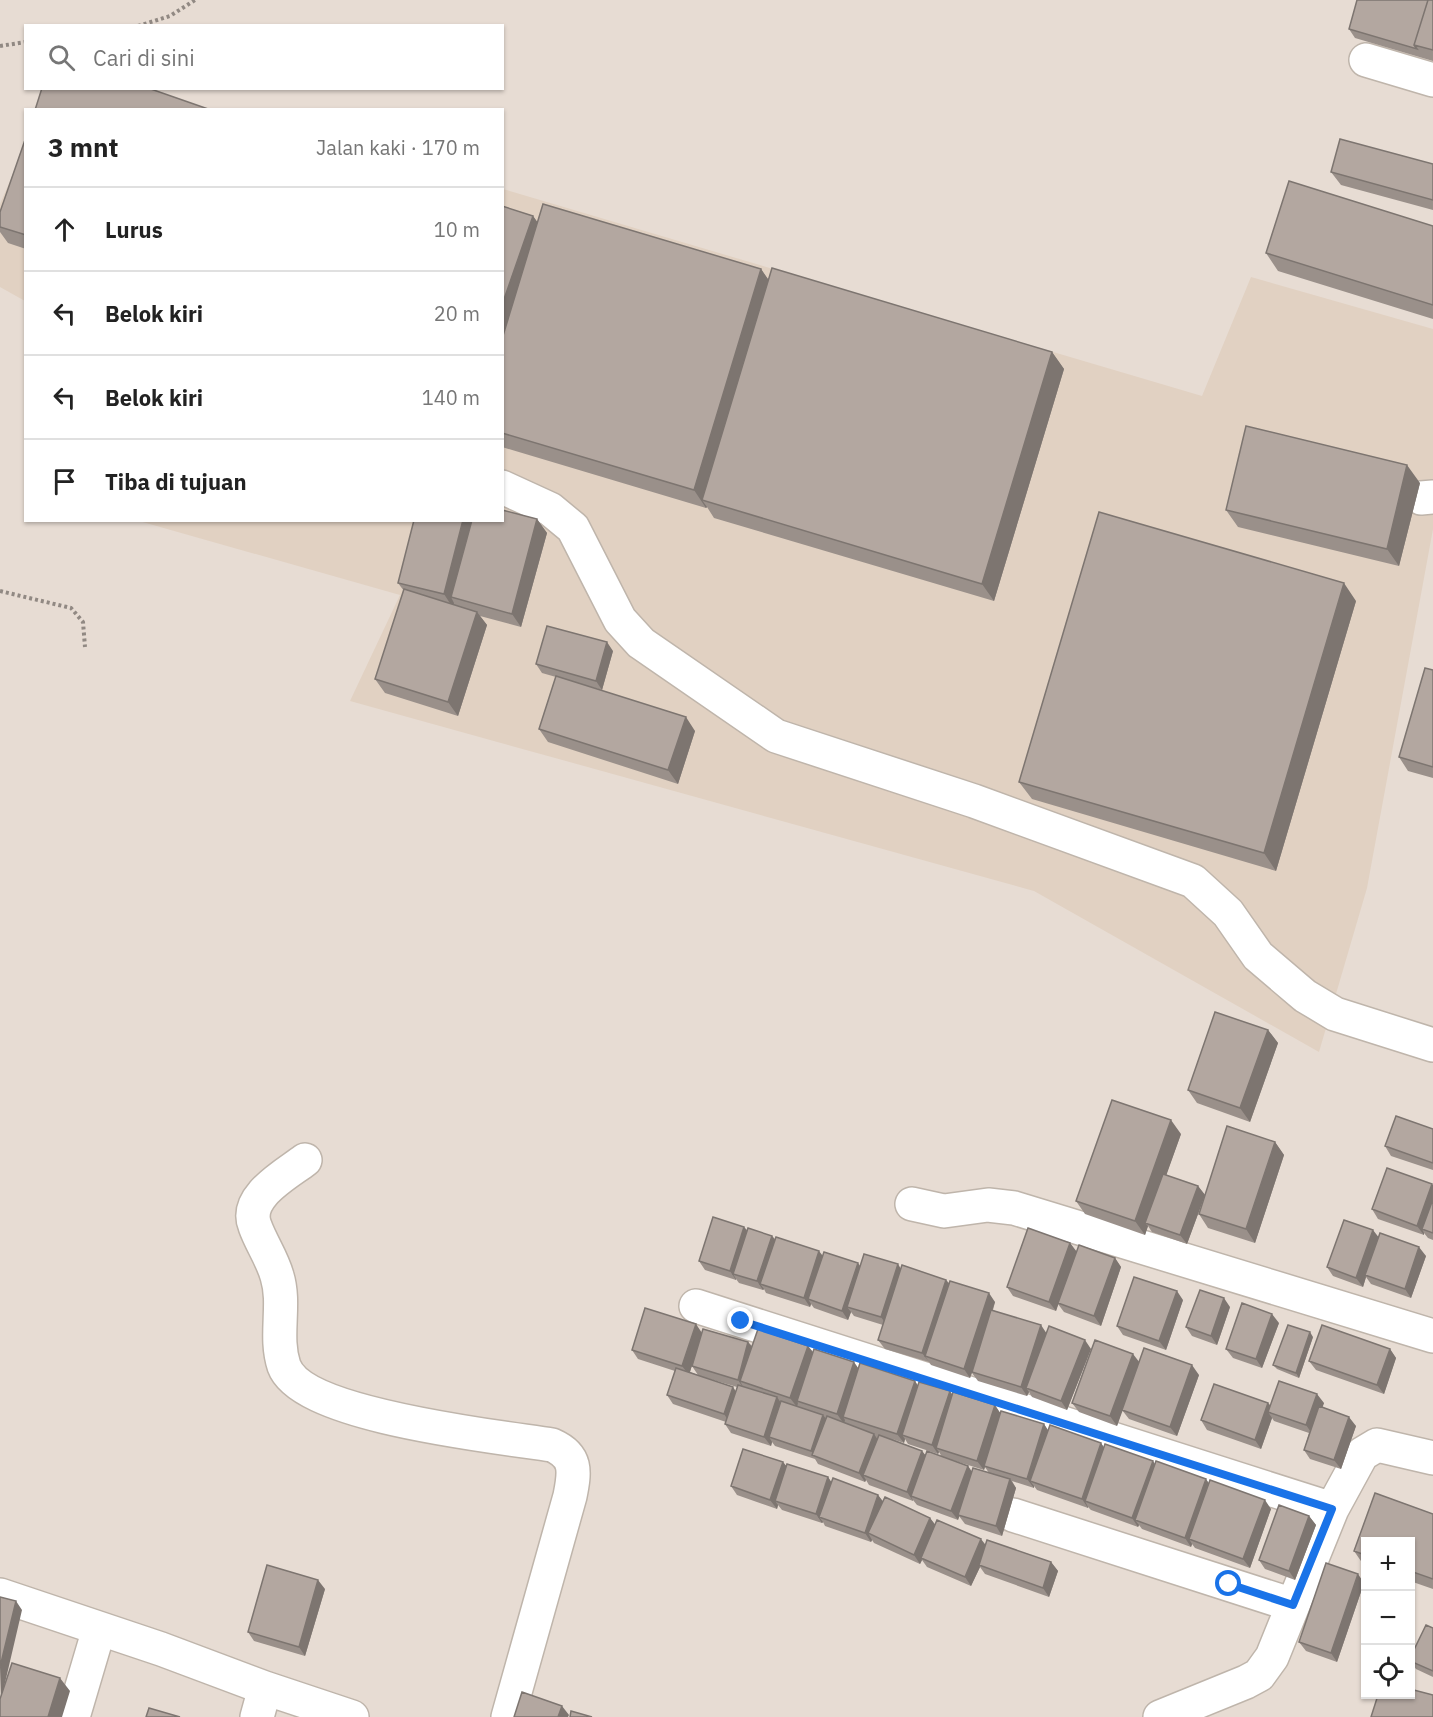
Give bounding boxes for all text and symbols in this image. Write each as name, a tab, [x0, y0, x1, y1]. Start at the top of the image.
search box	[24, 24, 504, 90]
icon: search	[45, 41, 78, 74]
text: Cari di sini	[93, 43, 195, 72]
text: 3 mnt	[48, 130, 118, 164]
text: Jalan kaki · 170 m	[316, 134, 480, 161]
icon: ahead	[48, 213, 81, 246]
text: Lurus	[105, 215, 163, 244]
text: 10 m	[434, 216, 480, 243]
icon: left	[48, 297, 81, 330]
text: Belok kiri	[105, 299, 203, 328]
text: 20 m	[434, 300, 480, 327]
icon: left	[48, 381, 81, 414]
text: Belok kiri	[105, 383, 203, 412]
text: 140 m	[422, 384, 480, 411]
icon: arrive	[48, 465, 81, 498]
text: Tiba di tujuan	[105, 467, 247, 496]
route end	[727, 1307, 753, 1333]
map controls	[1361, 1537, 1415, 1699]
button: +	[1361, 1537, 1415, 1591]
route start	[1215, 1570, 1241, 1596]
button: −	[1361, 1591, 1415, 1645]
button: locate	[1361, 1645, 1415, 1699]

